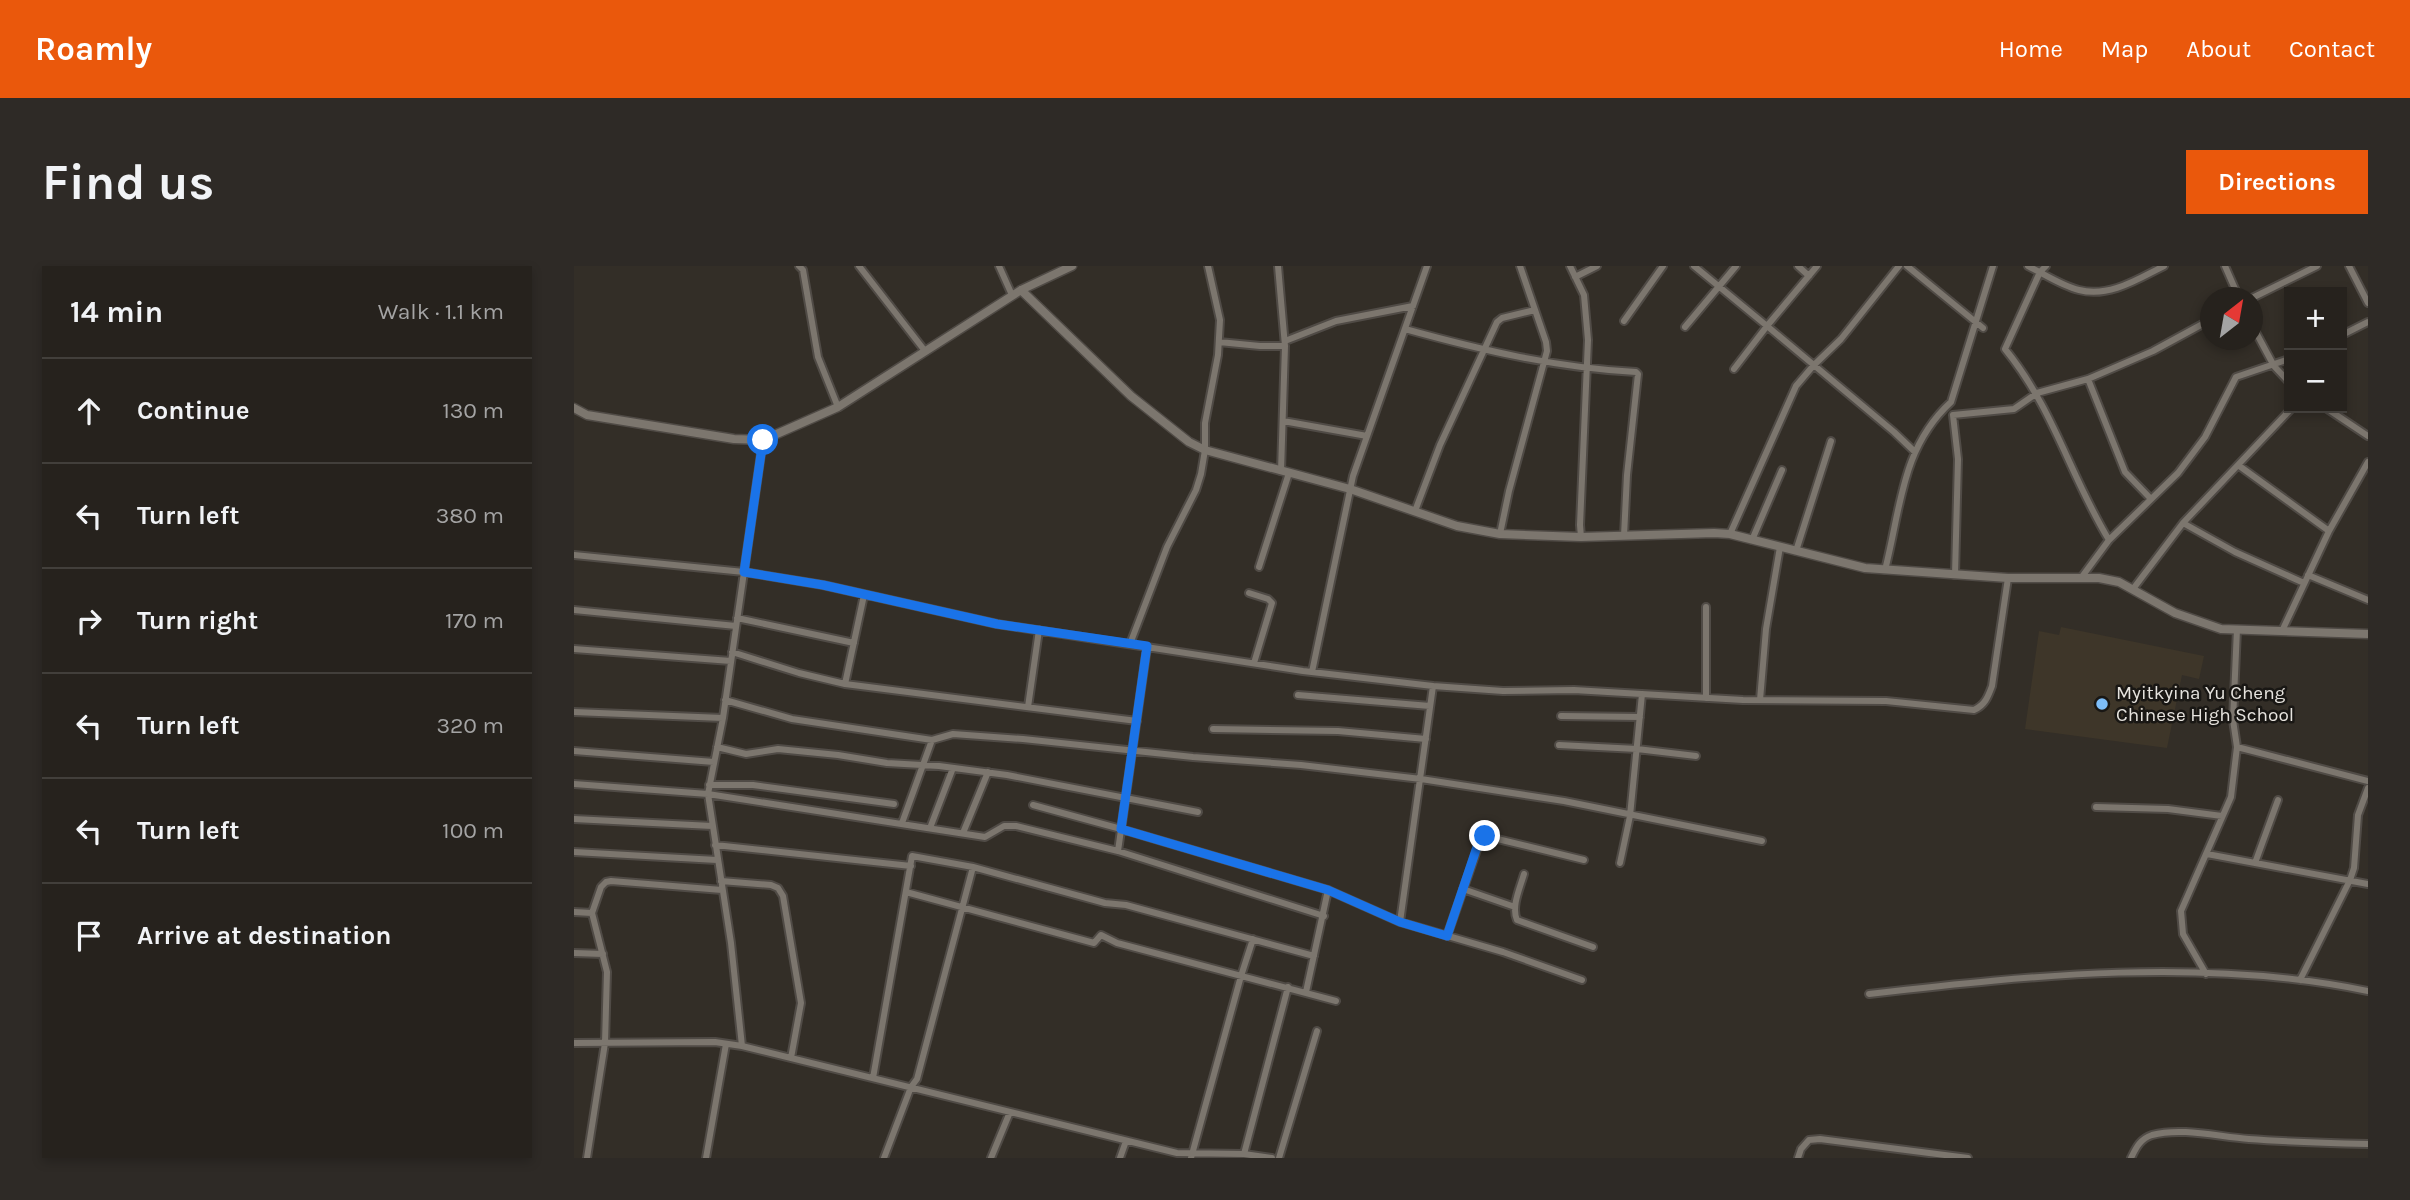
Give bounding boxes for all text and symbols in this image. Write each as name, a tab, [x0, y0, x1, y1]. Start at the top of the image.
text: Roamly	[35, 30, 152, 68]
text: Home	[1999, 35, 2063, 63]
text: Map	[2101, 35, 2148, 63]
text: About	[2186, 35, 2251, 63]
text: Contact	[2289, 35, 2375, 63]
button: Directions	[2186, 150, 2368, 214]
text: Find us	[42, 154, 214, 211]
north arrow	[2200, 287, 2263, 350]
map controls	[2284, 287, 2347, 413]
button: +	[2284, 287, 2347, 350]
text: 14 min	[70, 294, 163, 330]
text: Walk · 1.1 km	[378, 298, 504, 325]
button: −	[2284, 350, 2347, 413]
icon: ahead	[70, 392, 108, 430]
text: Continue	[137, 395, 249, 426]
text: 130 m	[442, 397, 504, 424]
route start	[747, 424, 778, 455]
icon: left	[70, 497, 108, 535]
text: Turn left	[137, 500, 239, 531]
text: 380 m	[436, 502, 504, 529]
icon: right	[70, 602, 108, 640]
text: Turn right	[137, 605, 258, 636]
text: 170 m	[445, 607, 504, 634]
place label: Myitkyina Yu Cheng Chinese High School	[2116, 682, 2294, 726]
marker: Myitkyina Yu Cheng Chinese High School	[2094, 696, 2110, 712]
icon: left	[70, 707, 108, 745]
text: Turn left	[137, 710, 239, 741]
text: 320 m	[436, 712, 504, 739]
icon: left	[70, 812, 108, 850]
text: Turn left	[137, 815, 239, 846]
text: 100 m	[442, 817, 504, 844]
route end	[1469, 820, 1500, 851]
icon: arrive	[70, 917, 108, 955]
text: Arrive at destination	[137, 920, 391, 951]

